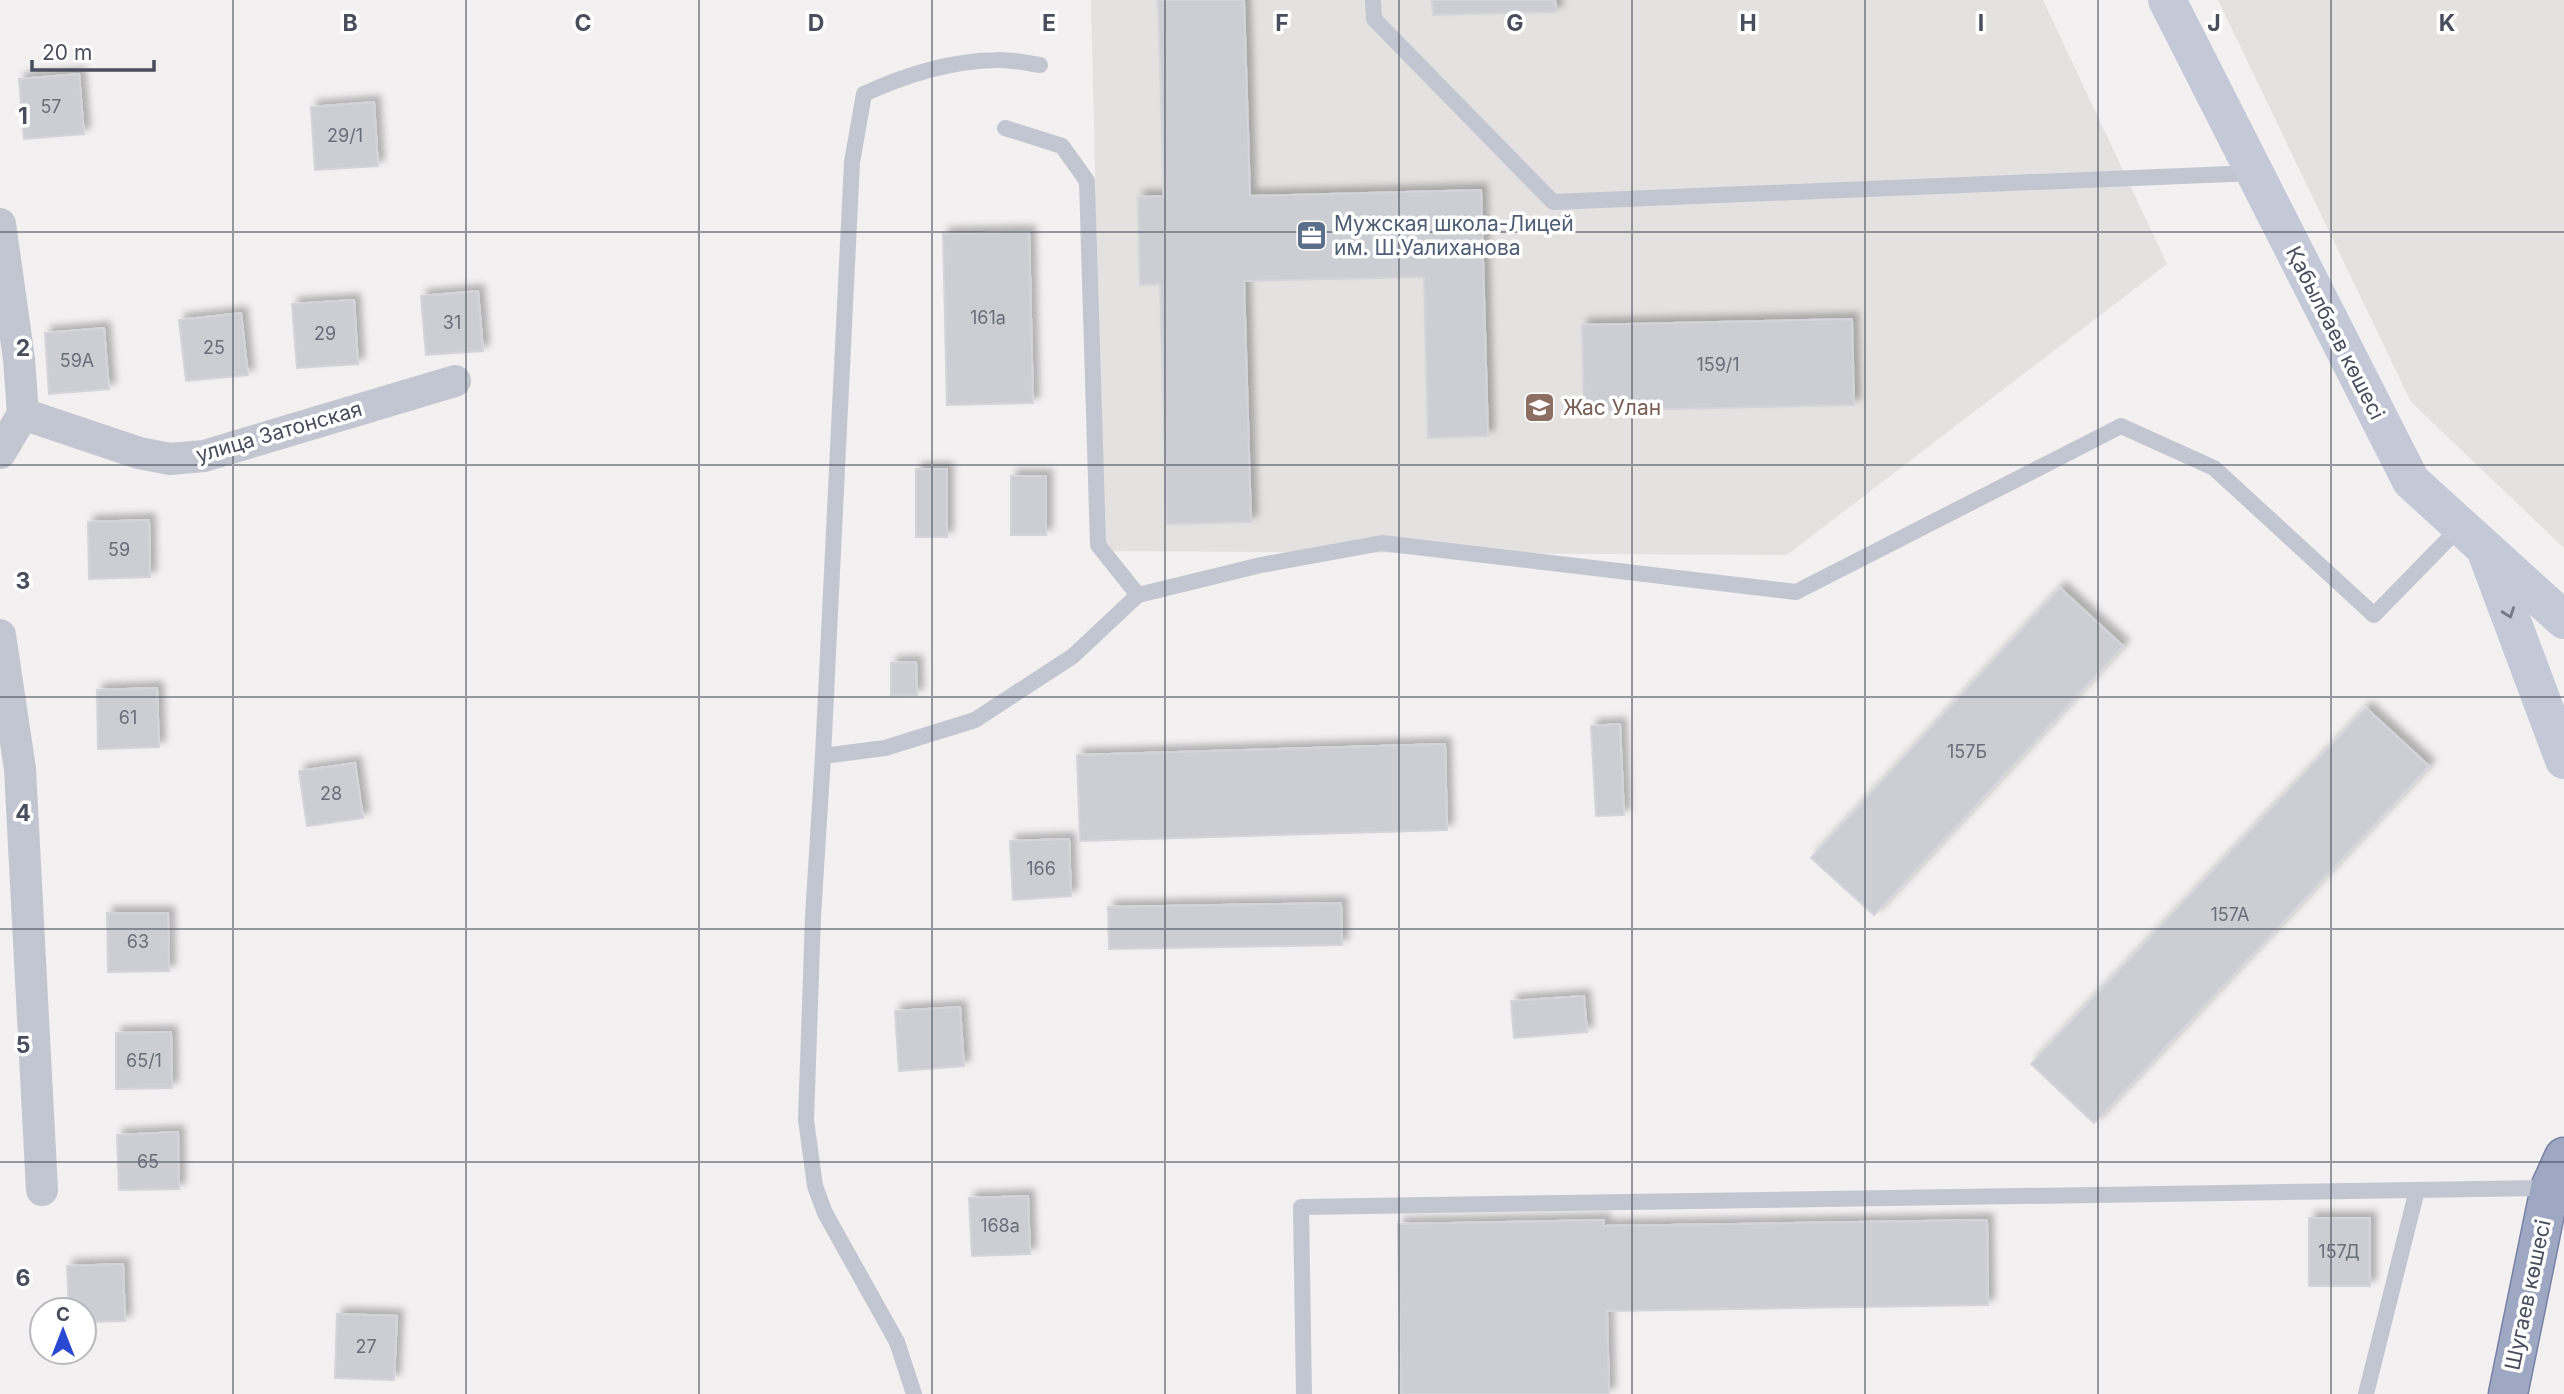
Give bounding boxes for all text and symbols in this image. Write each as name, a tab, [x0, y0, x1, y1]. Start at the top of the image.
text: B	[342, 9, 358, 37]
text: C	[574, 9, 592, 37]
text: D	[808, 9, 824, 37]
text: E	[1042, 9, 1056, 37]
text: F	[1275, 9, 1289, 37]
text: G	[1506, 9, 1524, 37]
text: H	[1739, 9, 1757, 37]
text: I	[1978, 9, 1984, 37]
text: J	[2207, 9, 2221, 37]
text: K	[2439, 9, 2455, 37]
scale bar	[32, 28, 154, 72]
text: 20 m	[42, 40, 92, 65]
house number: 57	[40, 96, 62, 117]
text: 1	[18, 102, 28, 130]
house number: 29/1	[327, 125, 363, 146]
place label: Мужская школа-Лицей им. Ш.Уалиханова	[1334, 211, 1574, 260]
office icon: Мужская школа-Лицей им. Ш.Уалиханова	[1294, 219, 1328, 253]
street label: Қабылбаев көшесі	[2281, 242, 2390, 424]
house number: 161а	[970, 307, 1006, 328]
house number: 31	[443, 312, 461, 333]
house number: 29	[314, 323, 336, 344]
text: 2	[16, 334, 30, 362]
house number: 25	[203, 337, 225, 358]
house number: 59А	[60, 350, 94, 371]
house number: 159/1	[1696, 354, 1740, 375]
school or university icon: Жас Улан	[1523, 391, 1557, 425]
place label: Жас Улан	[1563, 395, 1661, 420]
street label: улица Затонская	[193, 396, 365, 467]
house number: 59	[108, 539, 130, 560]
text: 3	[16, 567, 30, 595]
one-way arrow	[2501, 606, 2515, 618]
house number: 61	[119, 707, 137, 728]
house number: 157Б	[1947, 741, 1987, 762]
house number: 28	[320, 783, 342, 804]
text: 4	[15, 799, 31, 827]
house number: 166	[1026, 858, 1056, 879]
house number: 157А	[2211, 904, 2249, 925]
house number: 63	[127, 931, 149, 952]
text: 5	[16, 1031, 30, 1059]
house number: 65/1	[126, 1050, 162, 1071]
house number: 65	[137, 1151, 159, 1172]
house number: 168а	[980, 1215, 1020, 1236]
street label: Шугаев көшесі	[2499, 1217, 2556, 1372]
house number: 157Д	[2318, 1241, 2360, 1262]
text: 6	[16, 1264, 30, 1292]
north arrow	[28, 1296, 98, 1366]
text: С	[56, 1303, 70, 1326]
house number: 27	[355, 1336, 377, 1357]

